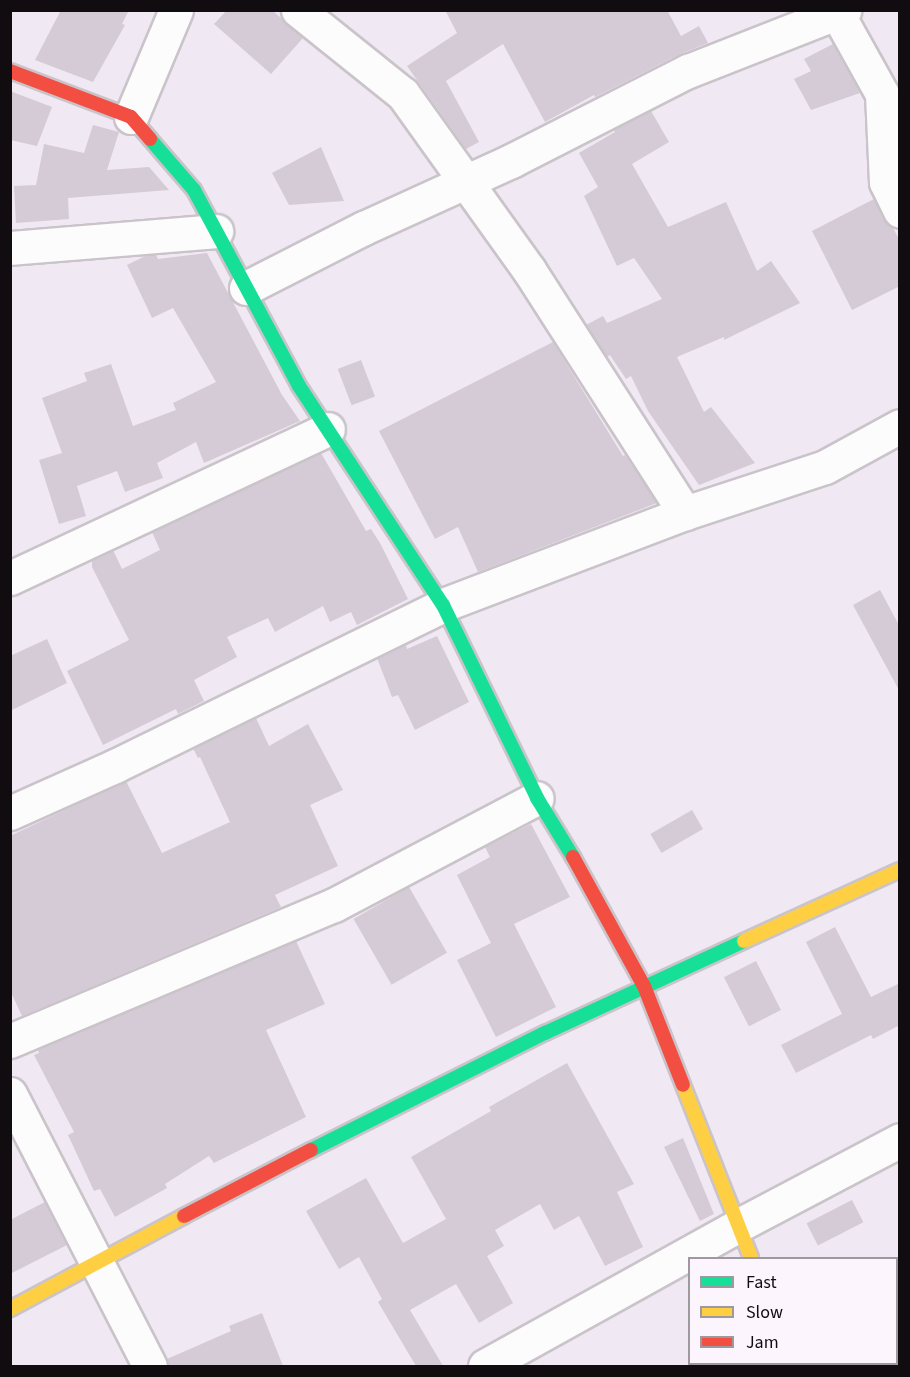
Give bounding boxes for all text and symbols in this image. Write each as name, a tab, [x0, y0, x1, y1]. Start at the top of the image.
legend	[688, 1257, 898, 1365]
text: Fast	[746, 1270, 777, 1295]
text: Slow	[746, 1300, 783, 1325]
text: Jam	[746, 1330, 779, 1355]

